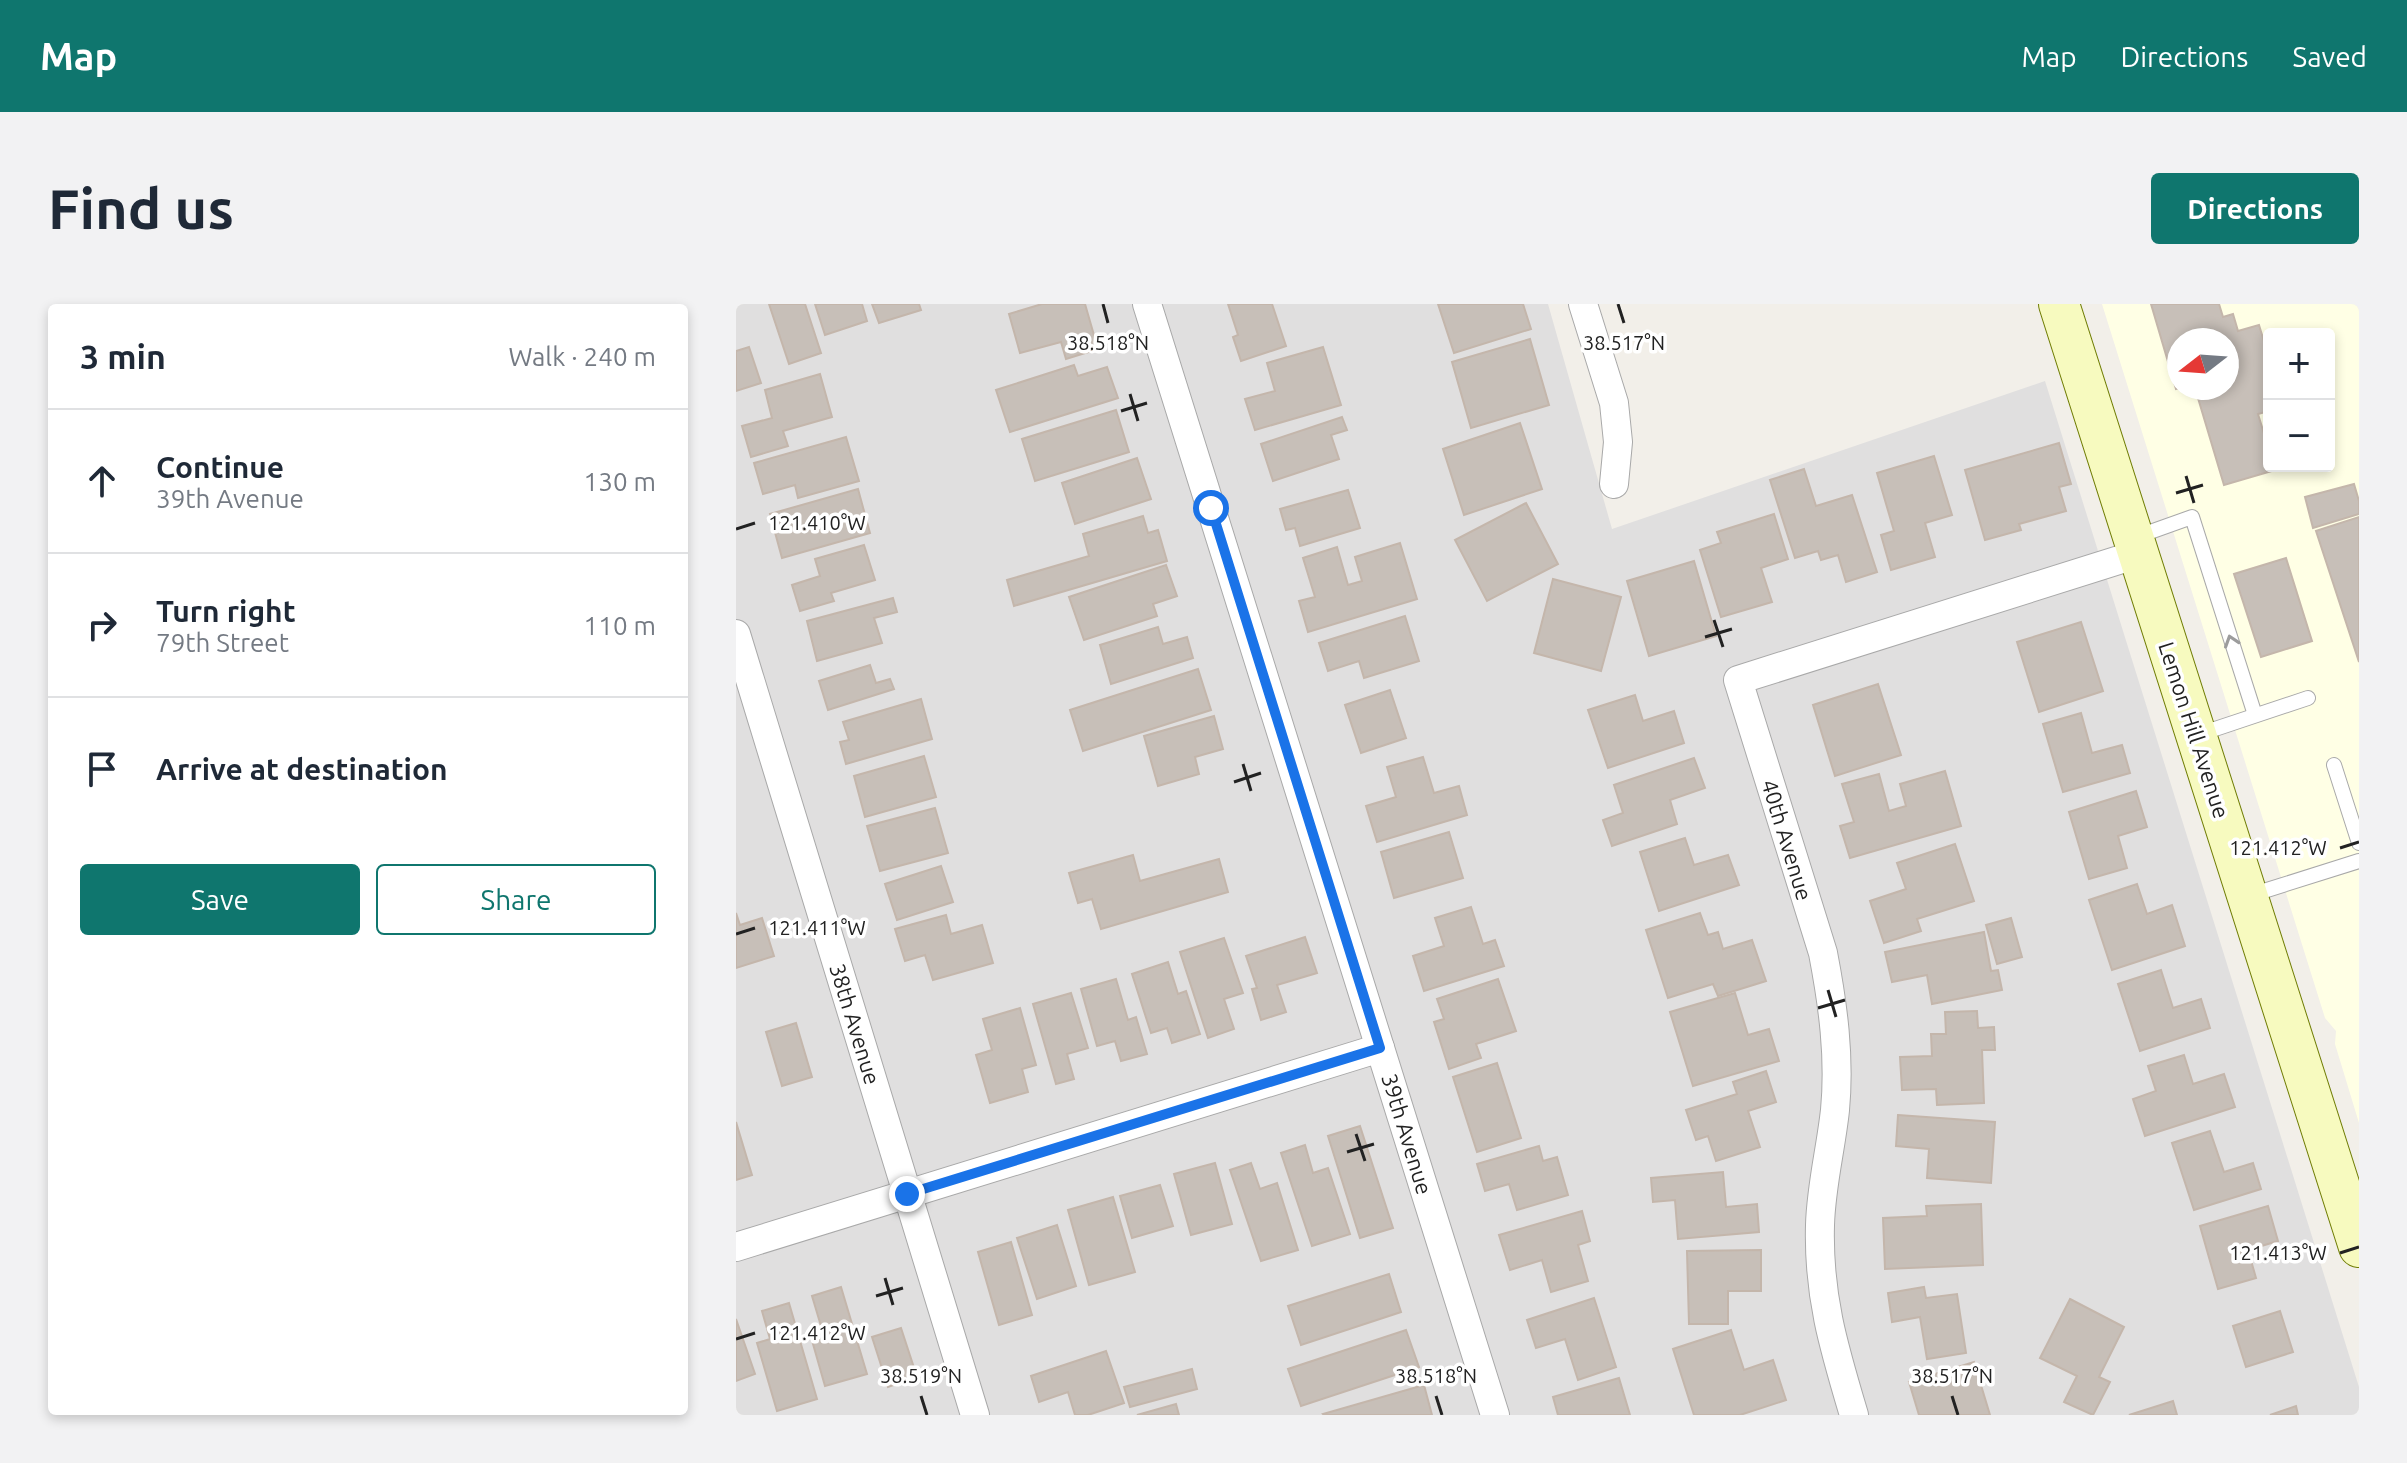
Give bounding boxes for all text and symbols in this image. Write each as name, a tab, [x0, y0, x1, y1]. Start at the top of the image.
text: Map	[40, 35, 117, 77]
text: Map	[2021, 41, 2077, 72]
text: Directions	[2121, 41, 2248, 72]
text: Saved	[2292, 41, 2367, 72]
button: Directions	[2151, 173, 2359, 244]
text: Find us	[48, 177, 234, 240]
north arrow	[2167, 328, 2239, 400]
map controls	[2263, 328, 2335, 472]
button: +	[2263, 328, 2335, 400]
text: 38.518°N	[1067, 331, 1149, 354]
text: 38.517°N	[1583, 331, 1665, 354]
text: 3 min	[80, 337, 166, 375]
text: Walk · 240 m	[508, 342, 656, 371]
button: −	[2263, 400, 2335, 472]
text: Continue	[156, 450, 284, 484]
icon: ahead	[80, 459, 124, 503]
text: 130 m	[584, 467, 656, 496]
text: 39th Avenue	[156, 484, 304, 513]
route start	[1193, 490, 1229, 526]
text: 121.410°W	[768, 511, 866, 534]
text: Turn right	[156, 594, 296, 628]
icon: right	[80, 603, 124, 647]
text: 110 m	[584, 611, 656, 640]
text: 79th Street	[156, 628, 289, 657]
one-way arrow	[2225, 635, 2241, 649]
street label: Lemon Hill Avenue	[2154, 638, 2235, 821]
icon: arrive	[80, 747, 124, 791]
text: Arrive at destination	[156, 752, 448, 786]
street label: 40th Avenue	[1757, 776, 1818, 903]
text: 121.412°W	[2229, 836, 2327, 859]
button: Save	[80, 864, 360, 935]
button: Share	[376, 864, 656, 935]
text: 121.411°W	[768, 916, 866, 939]
street label: 38th Avenue	[825, 960, 886, 1087]
street label: 39th Avenue	[1377, 1070, 1438, 1197]
route end	[889, 1176, 925, 1212]
text: 121.413°W	[2229, 1241, 2327, 1264]
text: 121.412°W	[768, 1321, 866, 1344]
text: 38.519°N	[880, 1364, 962, 1387]
text: 38.518°N	[1395, 1364, 1477, 1387]
text: 38.517°N	[1911, 1364, 1993, 1387]

